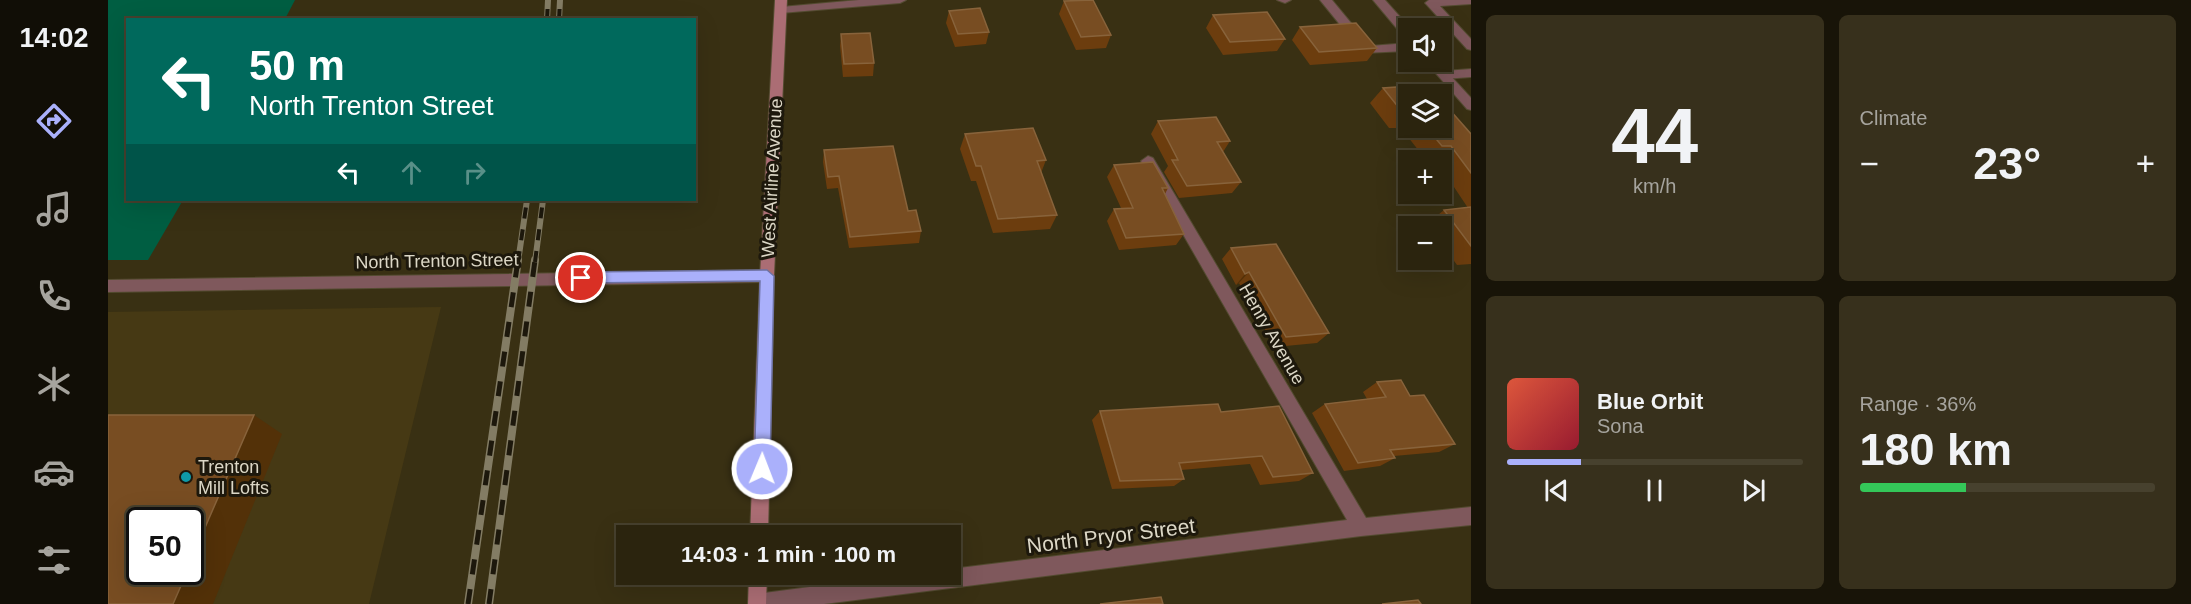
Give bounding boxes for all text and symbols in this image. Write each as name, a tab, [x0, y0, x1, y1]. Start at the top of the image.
map controls	[1398, 18, 1452, 270]
button: sound	[1398, 18, 1452, 72]
text: 14:02	[19, 23, 89, 53]
icon: left	[150, 42, 228, 120]
text: 50 m	[249, 42, 345, 89]
button: layers	[1398, 84, 1452, 138]
text: North Trenton Street	[249, 91, 494, 121]
text: 44	[1611, 92, 1698, 180]
street label: West Airline Avenue	[758, 98, 786, 258]
icon: directions	[33, 100, 75, 142]
text: Climate	[1860, 107, 1927, 129]
text: 23°	[1973, 138, 2041, 189]
text: −	[1860, 145, 1879, 182]
text: +	[2136, 145, 2155, 182]
button: +	[1398, 150, 1452, 204]
icon: left	[332, 156, 365, 189]
icon: ahead	[395, 156, 428, 189]
icon: right	[458, 156, 491, 189]
text: km/h	[1633, 175, 1676, 197]
icon: music	[33, 188, 75, 230]
button: −	[1398, 216, 1452, 270]
street label: North Trenton Street	[355, 250, 519, 272]
pin	[555, 252, 606, 303]
icon: arrive	[564, 261, 597, 294]
icon: phone	[33, 275, 75, 317]
street label: Henry Avenue	[1235, 280, 1309, 388]
icon: climate	[33, 363, 75, 405]
text: Blue Orbit	[1597, 389, 1703, 414]
text: Range · 36%	[1860, 393, 1976, 415]
text: Sona	[1597, 415, 1644, 437]
text: 180 km	[1860, 424, 2012, 475]
position arrow	[730, 437, 794, 501]
icon: car	[33, 451, 75, 493]
place label: Trenton Mill Lofts	[198, 457, 269, 498]
marker: Trenton Mill Lofts	[179, 470, 193, 484]
icon: previous	[1540, 474, 1573, 507]
icon: pause	[1638, 474, 1671, 507]
icon: next	[1737, 474, 1770, 507]
speed limit sign: 50	[126, 507, 204, 585]
street label: North Pryor Street	[1026, 514, 1196, 557]
icon: filters	[33, 539, 75, 581]
text: 14:03 · 1 min · 100 m	[681, 542, 896, 567]

